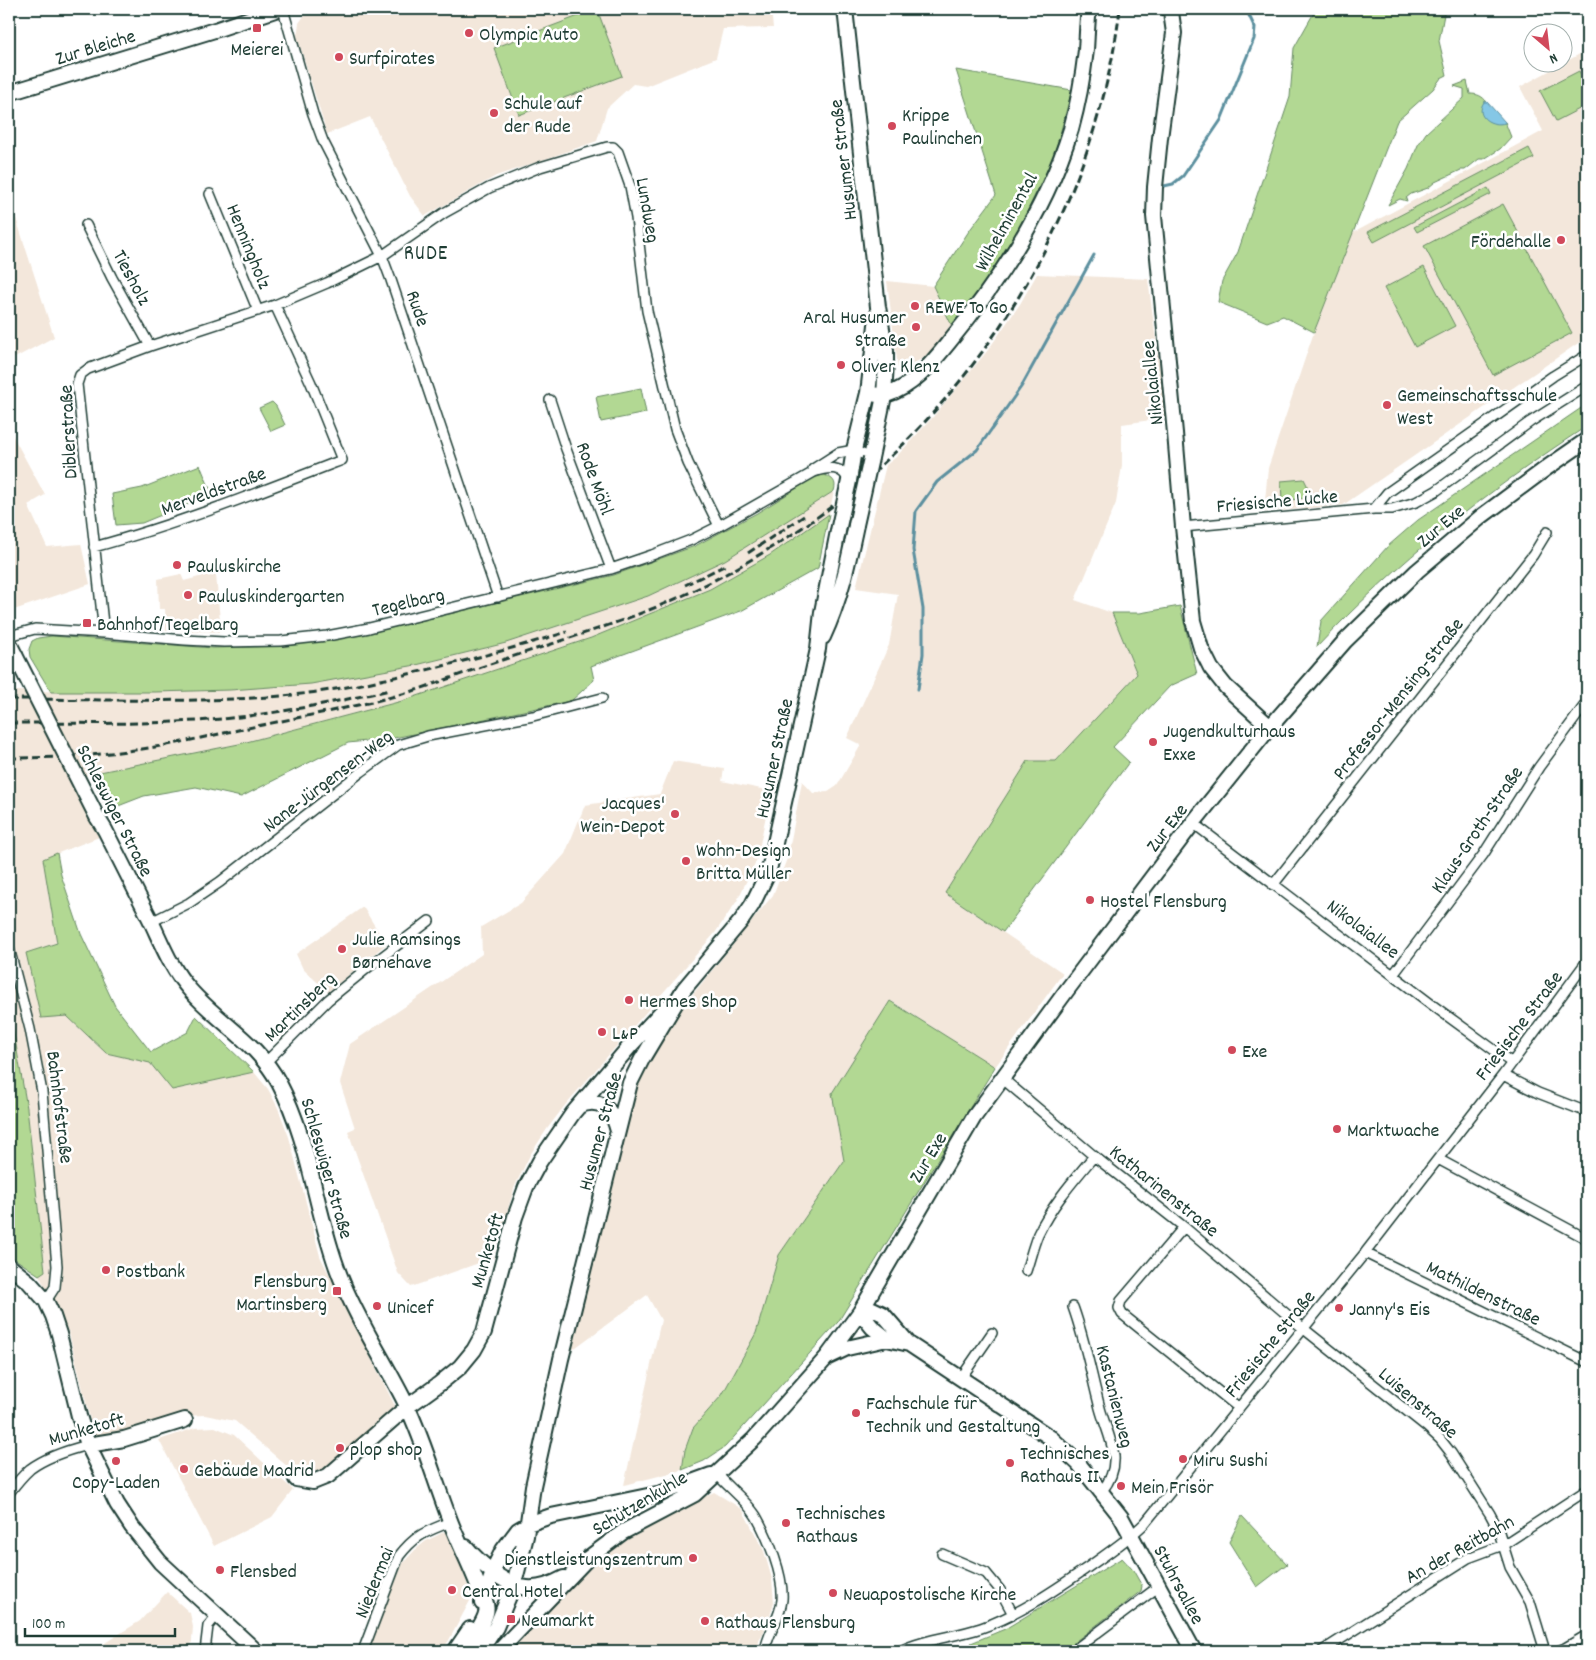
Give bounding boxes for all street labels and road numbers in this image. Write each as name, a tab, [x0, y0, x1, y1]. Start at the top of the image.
street label: Zur Bleiche	[53, 23, 139, 74]
street label: Husumer Straße	[824, 97, 866, 222]
street label: Wilhelminental	[969, 168, 1046, 277]
street label: Lundweg	[627, 176, 666, 245]
street label: Henningholz	[217, 200, 277, 294]
street label: Tiesholz	[104, 246, 157, 312]
street label: Rude	[397, 287, 435, 331]
street label: Nikolaiallee	[1136, 339, 1172, 426]
street label: Diblerstraße	[54, 384, 86, 480]
street label: Rode Möhl	[567, 439, 619, 520]
street label: Merveldstraße	[157, 461, 271, 525]
street label: Friesische Lücke	[1215, 484, 1339, 522]
street label: Zur Exe	[1412, 499, 1472, 556]
street label: Tegelbarg	[370, 582, 448, 626]
street label: Professor-Mensing-Straße	[1327, 613, 1472, 787]
street label: Husumer Straße	[750, 696, 802, 821]
street label: Nane-Jürgensen-Weg	[258, 724, 400, 841]
street label: Schleswiger Straße	[68, 740, 159, 883]
street label: Klaus-Groth-Straße	[1425, 761, 1532, 900]
street label: Zur Exe	[1141, 798, 1196, 859]
street label: Nikolaiallee	[1320, 894, 1405, 967]
street label: Friesische Straße	[1470, 966, 1571, 1088]
street label: Martinsberg	[259, 967, 343, 1050]
street label: Bahnhofstraße	[37, 1049, 79, 1165]
street label: Husumer Straße	[573, 1069, 631, 1194]
street label: Schleswiger Straße	[292, 1095, 359, 1243]
street label: Zur Exe	[903, 1128, 956, 1189]
street label: Katharinenstraße	[1102, 1139, 1224, 1245]
street label: Munketoft	[465, 1210, 513, 1292]
street label: Mathildenstraße	[1421, 1255, 1545, 1335]
street label: Friesische Straße	[1219, 1285, 1324, 1405]
street label: Kastanienweg	[1087, 1342, 1139, 1451]
street label: Luisenstraße	[1371, 1362, 1463, 1447]
street label: Munketoft	[46, 1407, 128, 1455]
street label: Schützenkuhle	[587, 1465, 694, 1544]
street label: An der Reitbahn	[1401, 1509, 1520, 1592]
street label: Stuhrsallee	[1145, 1541, 1210, 1630]
street label: Niedermai	[349, 1543, 403, 1623]

